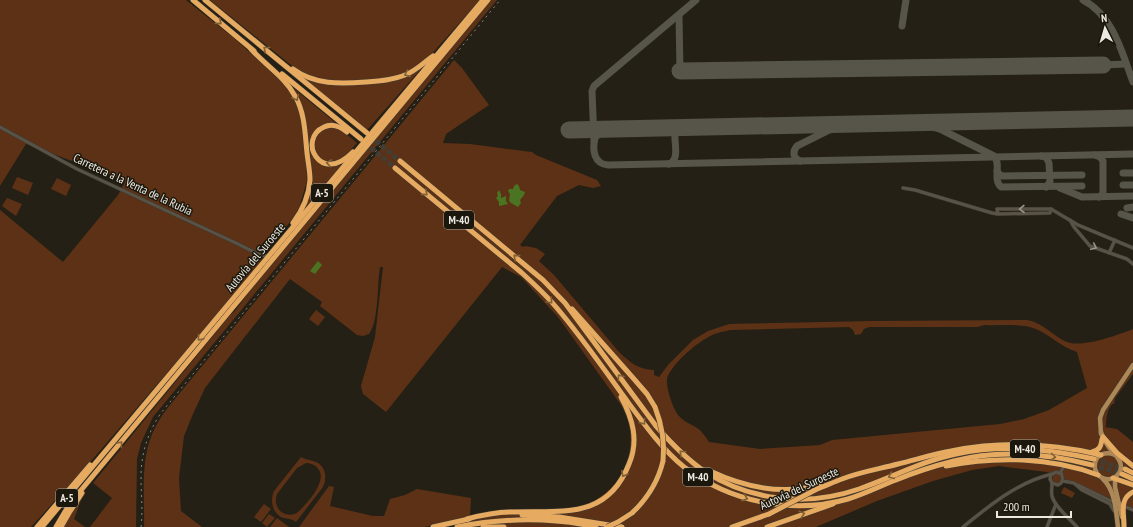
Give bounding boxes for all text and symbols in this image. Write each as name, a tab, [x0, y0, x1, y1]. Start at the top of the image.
north arrow	[1085, 8, 1125, 48]
text: N	[1101, 11, 1108, 25]
one-way arrow	[214, 17, 221, 24]
one-way arrow	[263, 47, 270, 54]
one-way arrow	[403, 69, 411, 77]
one-way arrow	[291, 94, 299, 102]
street label: Carretera a la Venta de la Rubia	[71, 150, 195, 218]
one-way arrow	[326, 159, 332, 168]
road number: A-5	[311, 184, 333, 202]
one-way arrow	[420, 188, 428, 195]
one-way arrow	[1019, 205, 1025, 213]
road number: M-40	[444, 211, 474, 229]
street label: Autovía del Suroeste	[222, 220, 288, 294]
one-way arrow	[1090, 242, 1098, 250]
one-way arrow	[514, 254, 521, 261]
one-way arrow	[545, 296, 553, 304]
one-way arrow	[198, 334, 205, 341]
one-way arrow	[618, 374, 625, 381]
one-way arrow	[638, 417, 645, 424]
road number: M-40	[1010, 440, 1040, 458]
one-way arrow	[115, 441, 122, 449]
one-way arrow	[679, 450, 687, 458]
one-way arrow	[1050, 452, 1056, 461]
street label: Autovía del Suroeste	[757, 463, 841, 513]
road number: M-40	[683, 468, 713, 486]
one-way arrow	[622, 470, 629, 477]
one-way arrow	[888, 471, 895, 479]
road number: A-5	[56, 489, 78, 507]
one-way arrow	[741, 493, 748, 502]
scale bar	[997, 493, 1071, 519]
text: 200 m	[1003, 499, 1030, 514]
one-way arrow	[799, 510, 806, 519]

